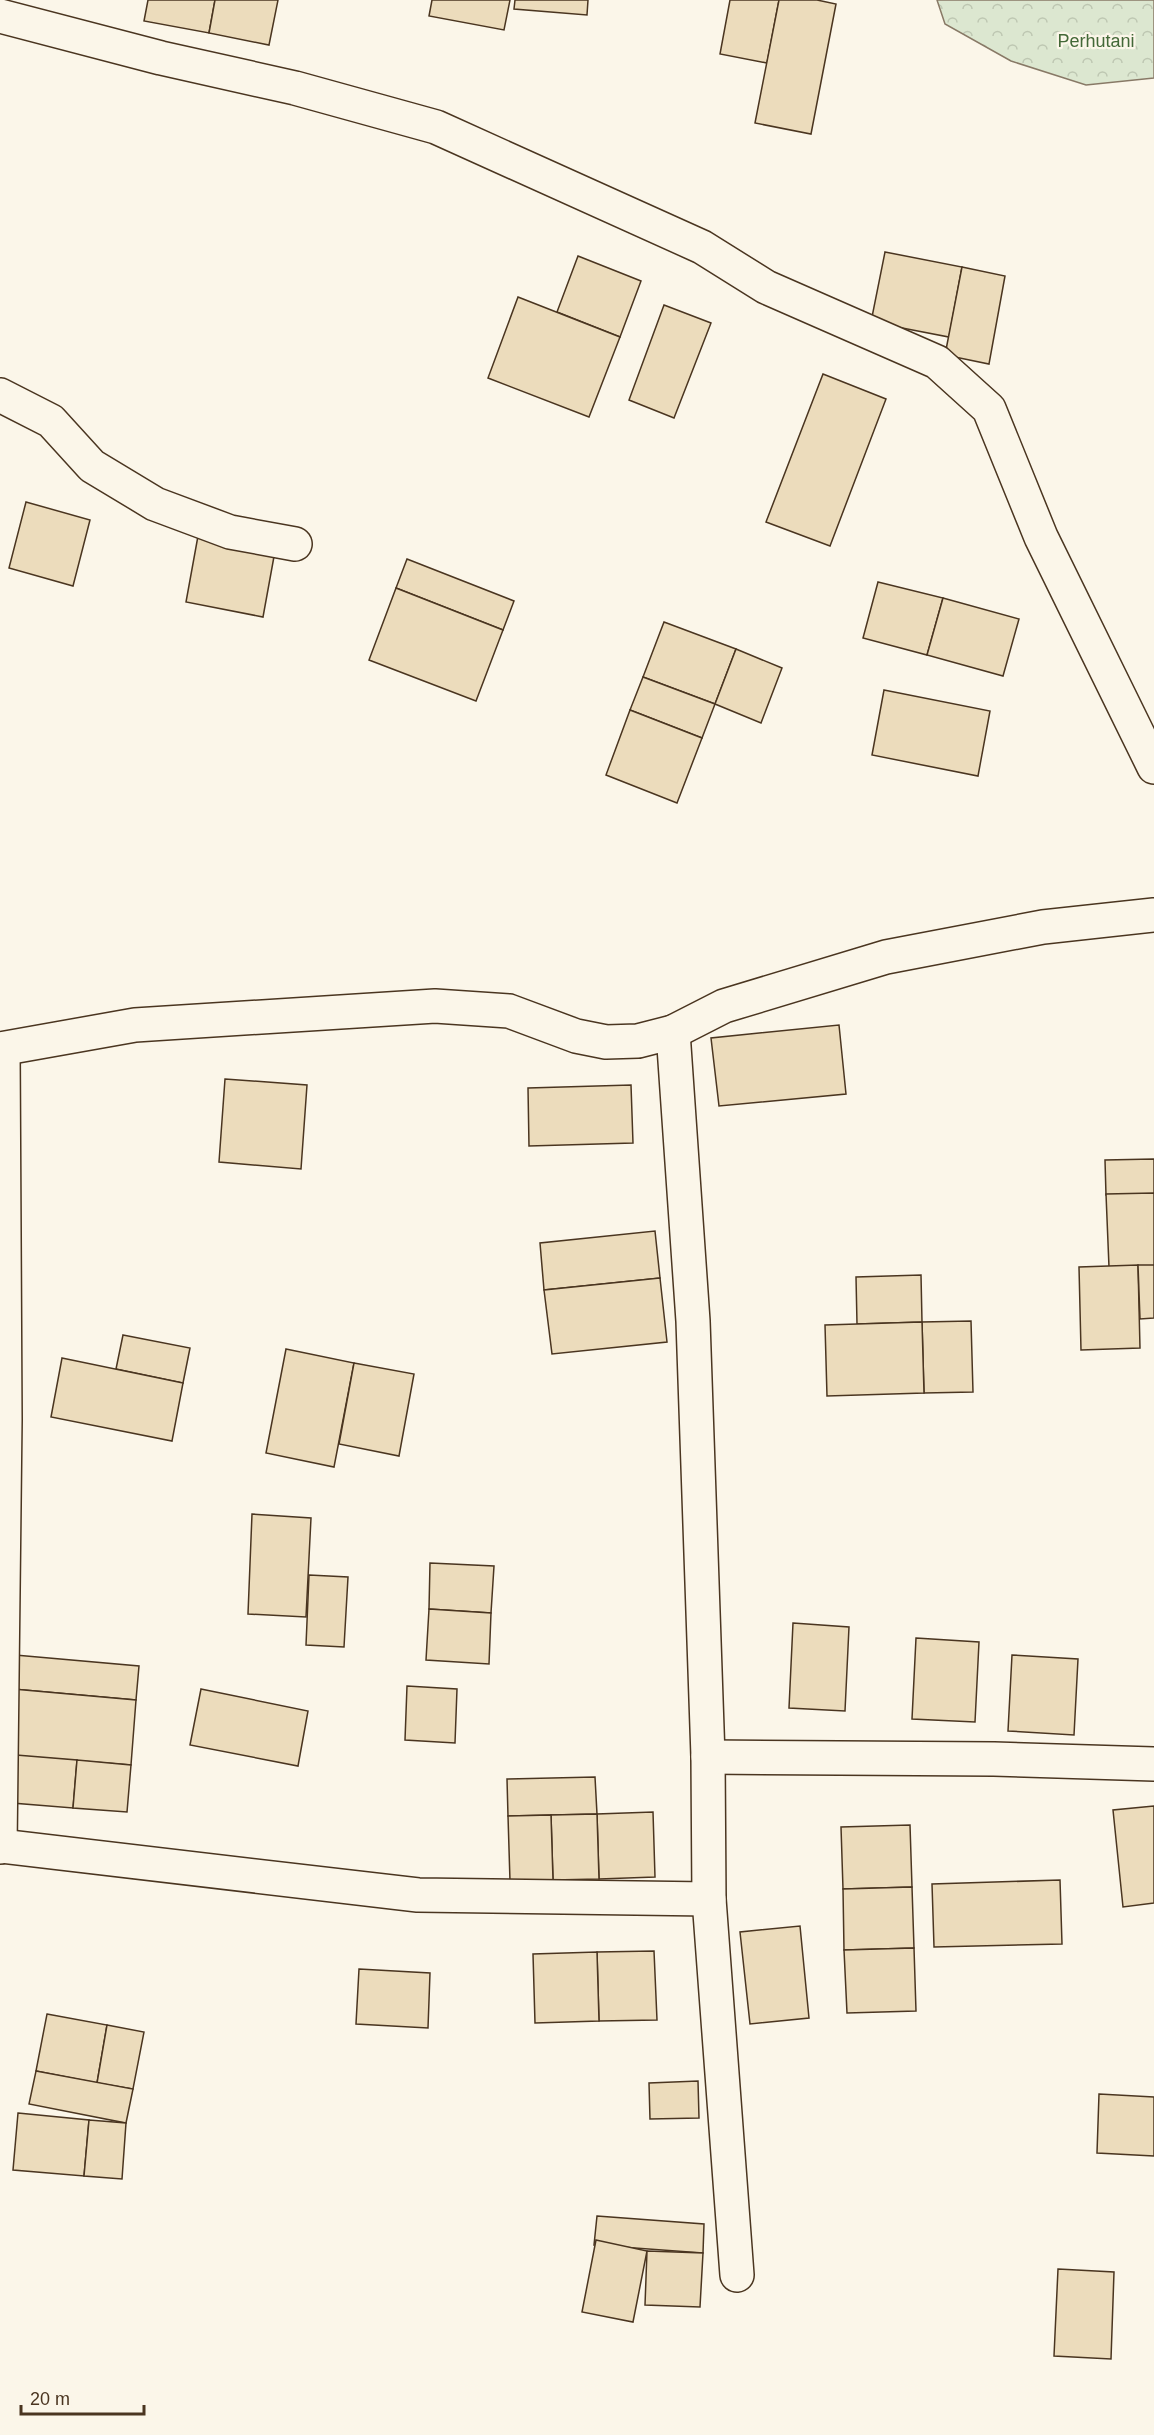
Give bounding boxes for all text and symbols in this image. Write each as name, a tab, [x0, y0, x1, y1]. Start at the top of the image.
park label: Perhutani	[1057, 31, 1135, 51]
scale bar	[21, 2378, 144, 2416]
text: 20 m	[30, 2389, 70, 2409]

